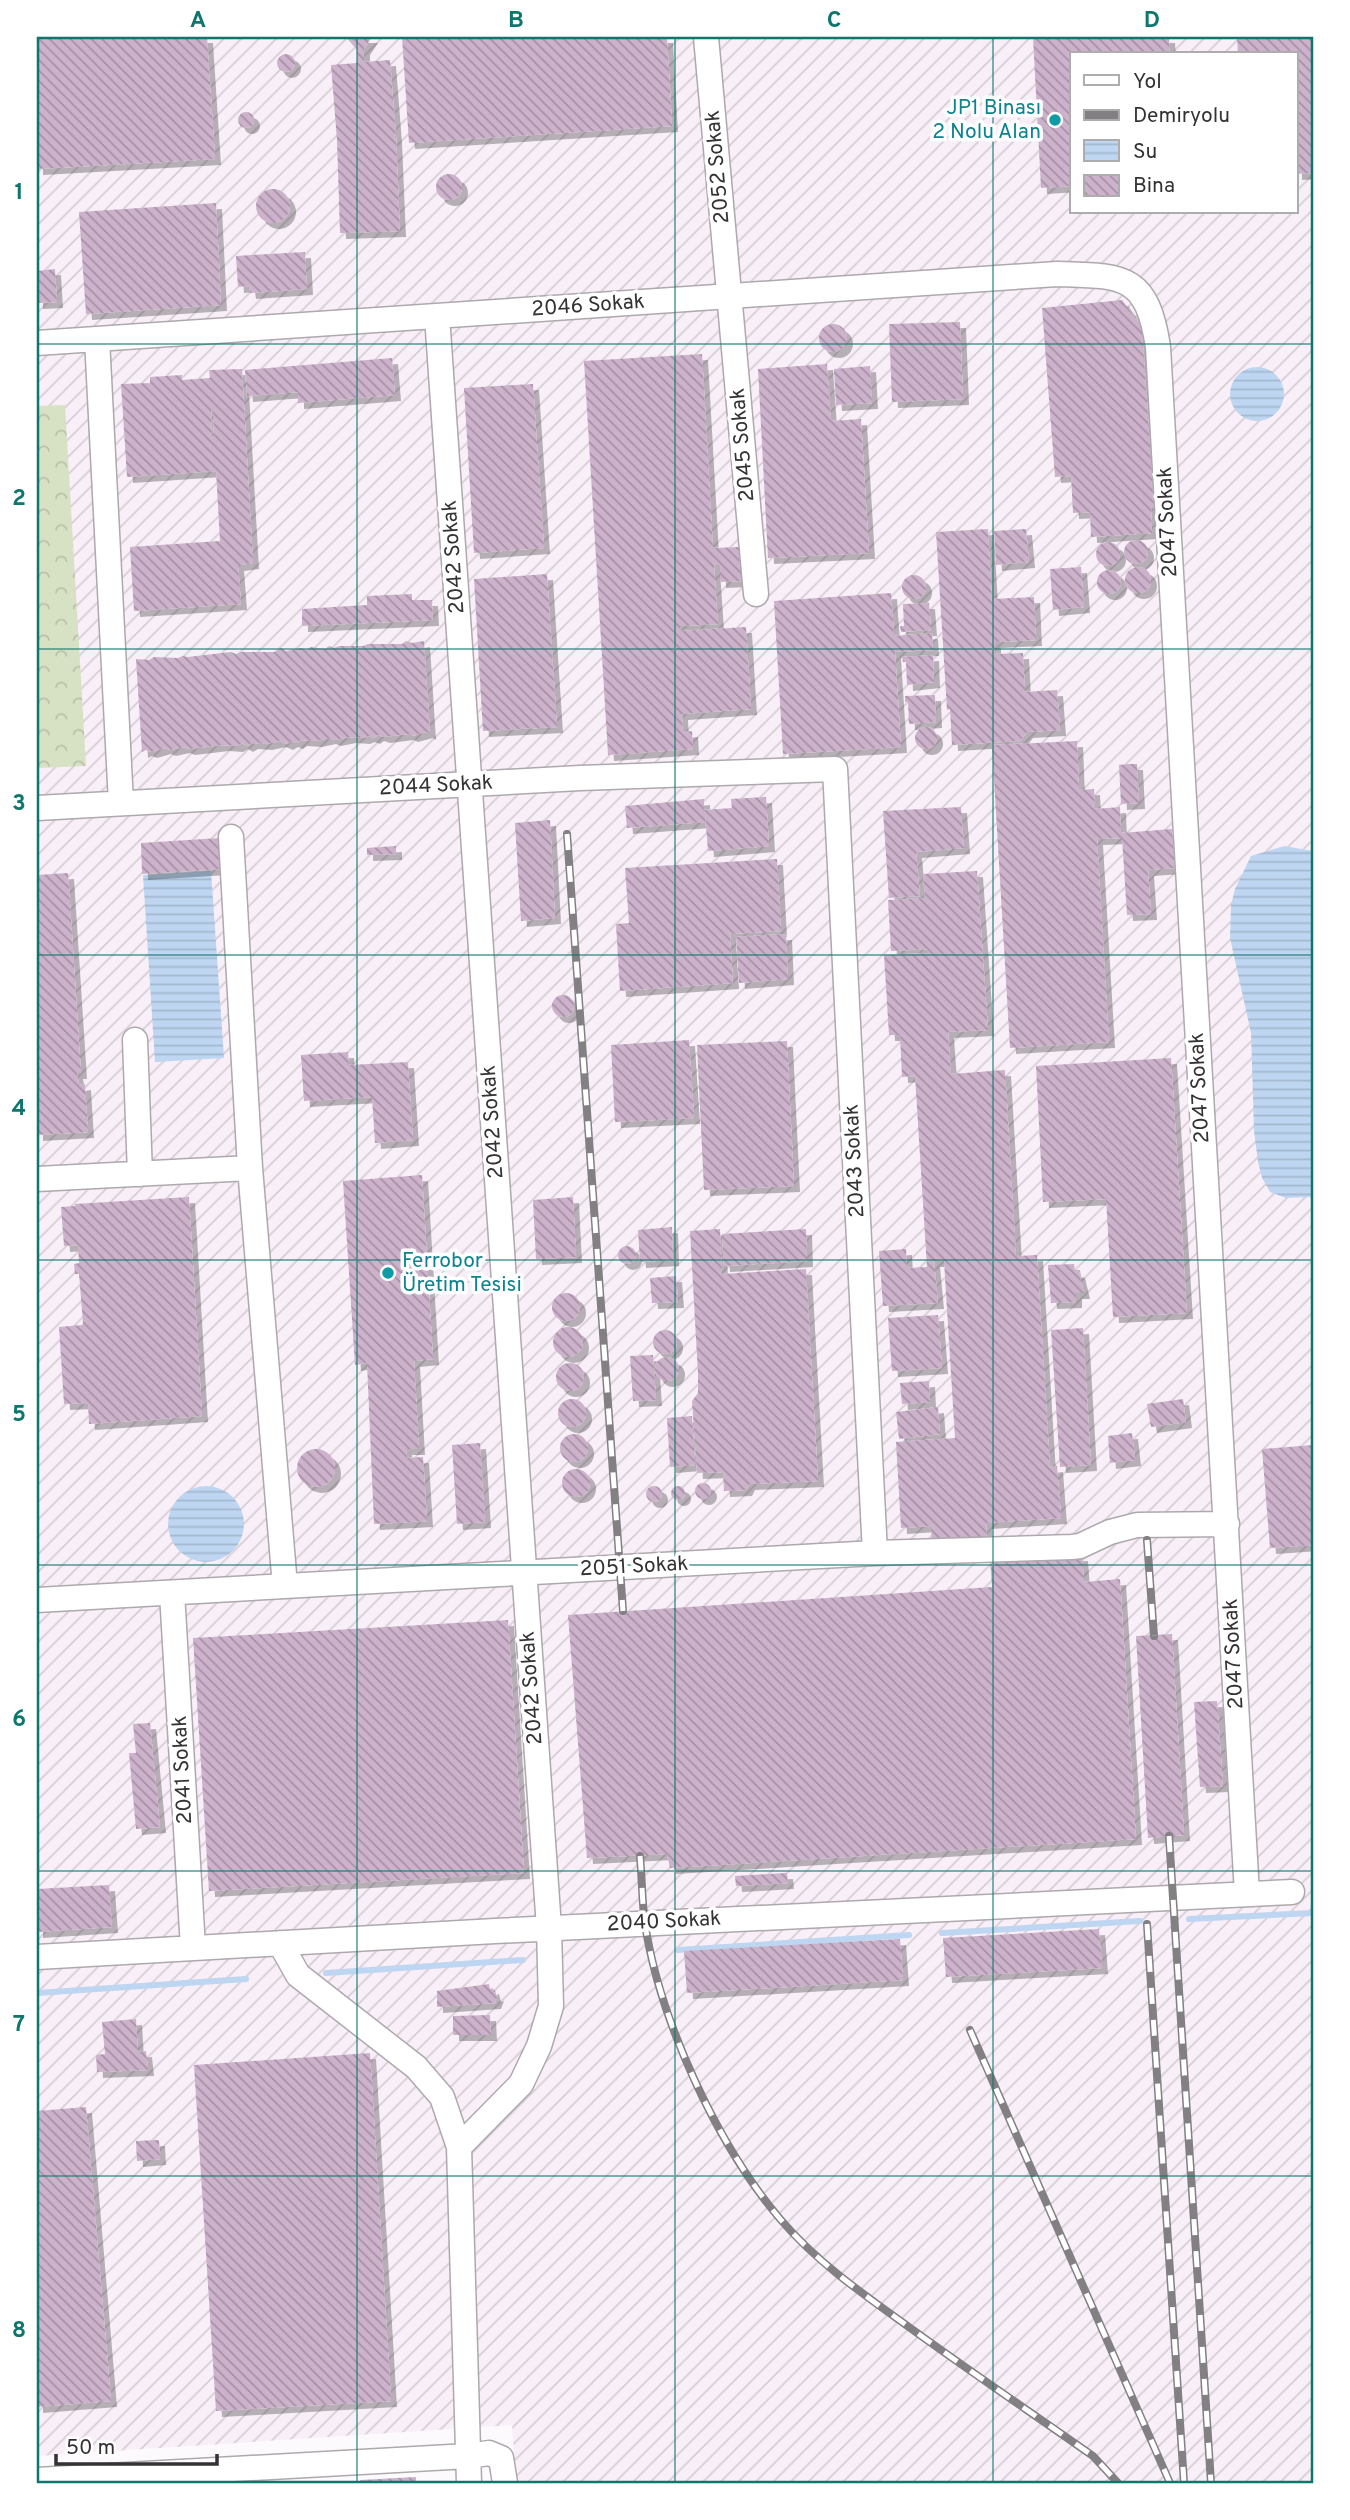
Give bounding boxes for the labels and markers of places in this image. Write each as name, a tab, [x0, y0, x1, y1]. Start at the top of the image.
place label: JP1 Binası 2 Nolu Alan	[932, 95, 1041, 146]
marker: JP1 Binası 2 Nolu Alan	[1047, 112, 1063, 128]
place label: Ferrobor Üretim Tesisi	[402, 1248, 522, 1299]
marker: Ferrobor Üretim Tesisi	[380, 1265, 396, 1281]

